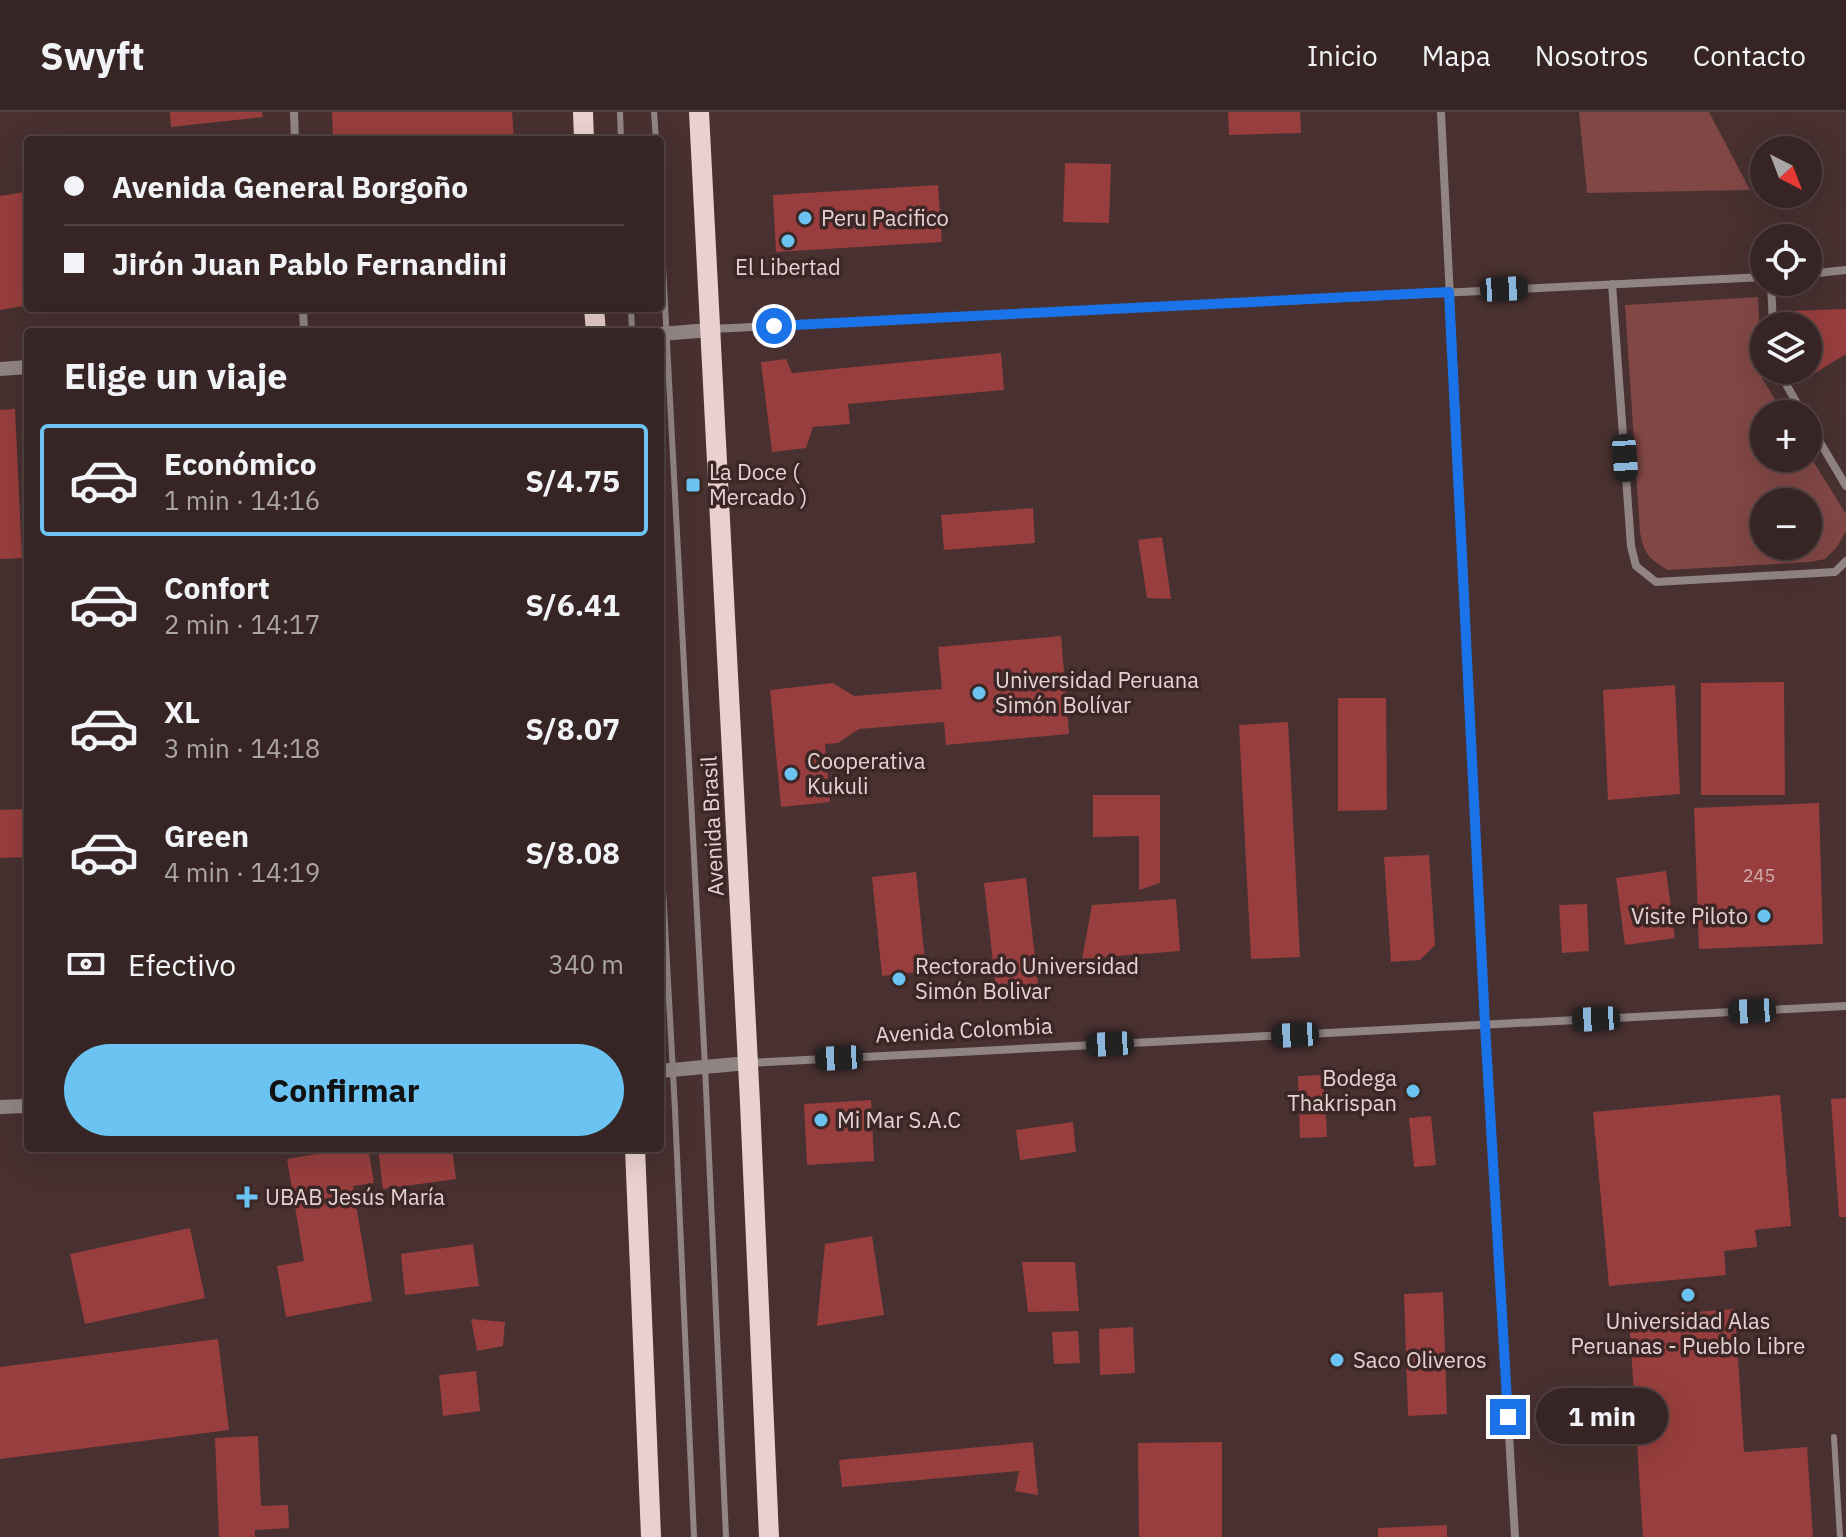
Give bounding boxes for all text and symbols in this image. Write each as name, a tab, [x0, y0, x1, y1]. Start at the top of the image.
text: Swyft	[40, 31, 145, 80]
text: Inicio	[1307, 37, 1378, 74]
text: Mapa	[1422, 37, 1491, 74]
text: Nosotros	[1535, 37, 1649, 74]
text: Contacto	[1693, 37, 1806, 74]
north arrow	[1750, 136, 1822, 208]
map controls	[1750, 136, 1822, 560]
text: Avenida General Borgoño	[112, 167, 468, 206]
place label: Peru Pacifico	[821, 203, 949, 232]
marker: Peru Pacifico	[796, 209, 814, 227]
button: locate	[1750, 224, 1822, 296]
marker: El Libertad	[779, 232, 797, 250]
text: Jirón Juan Pablo Fernandini	[112, 244, 507, 283]
place label: El Libertad	[735, 252, 841, 281]
car	[1479, 276, 1529, 302]
route start	[756, 308, 792, 344]
button: layers	[1750, 312, 1822, 384]
text: Elige un viaje	[64, 352, 288, 399]
button: +	[1750, 400, 1822, 472]
car	[1611, 433, 1639, 483]
icon: car	[68, 444, 140, 516]
text: Económico	[164, 444, 317, 483]
place label: La Doce ( Mercado )	[709, 457, 807, 511]
text: S/4.75	[525, 461, 620, 500]
marker: La Doce ( Mercado )	[684, 476, 702, 494]
text: 1 min · 14:16	[164, 483, 320, 517]
button: −	[1750, 488, 1822, 560]
icon: car	[68, 568, 140, 640]
text: Confort	[164, 568, 270, 607]
text: S/6.41	[525, 585, 620, 624]
text: 2 min · 14:17	[164, 607, 320, 641]
place label: Universidad Peruana Simón Bolívar	[995, 665, 1199, 719]
marker: Universidad Peruana Simón Bolívar	[970, 684, 988, 702]
icon: car	[68, 692, 140, 764]
text: XL	[164, 692, 200, 731]
text: S/8.07	[525, 709, 620, 748]
text: 3 min · 14:18	[164, 731, 320, 765]
place label: Cooperativa Kukuli	[807, 746, 926, 800]
street label: Avenida Brasil	[693, 755, 730, 897]
marker: Cooperativa Kukuli	[782, 765, 800, 783]
icon: car	[68, 816, 140, 888]
text: Green	[164, 816, 249, 855]
text: S/8.08	[525, 833, 620, 872]
text: 4 min · 14:19	[164, 855, 320, 889]
house number: 245	[1743, 864, 1775, 887]
place label: Visite Piloto	[1631, 901, 1748, 930]
marker: Visite Piloto	[1755, 907, 1773, 925]
icon: cash	[64, 942, 108, 986]
text: Efectivo	[128, 945, 236, 984]
text: 340 m	[548, 947, 624, 981]
place label: Rectorado Universidad Simón Bolivar	[915, 951, 1139, 1005]
marker: Rectorado Universidad Simón Bolivar	[890, 970, 908, 988]
car	[1727, 998, 1777, 1024]
car	[1571, 1006, 1621, 1032]
street label: Avenida Colombia	[875, 1010, 1054, 1049]
car	[1270, 1022, 1320, 1048]
car	[1085, 1031, 1135, 1057]
button: Confirmar	[64, 1044, 624, 1136]
car	[814, 1045, 864, 1071]
place label: Bodega Thakrispan	[1287, 1063, 1397, 1117]
marker: Bodega Thakrispan	[1404, 1082, 1422, 1100]
place label: Mi Mar S.A.C	[837, 1105, 961, 1134]
marker: Mi Mar S.A.C	[812, 1111, 830, 1129]
place label: UBAB Jesús María	[265, 1182, 445, 1211]
marker: UBAB Jesús María	[236, 1186, 258, 1208]
marker: Universidad Alas Peruanas - Pueblo Libre	[1679, 1286, 1697, 1304]
place label: Universidad Alas Peruanas - Pueblo Libre	[1571, 1306, 1805, 1360]
place label: Saco Oliveros	[1353, 1345, 1487, 1374]
marker: Saco Oliveros	[1328, 1351, 1346, 1369]
callout: 1 min	[1536, 1389, 1668, 1445]
route end	[1490, 1399, 1526, 1435]
text: 1 min	[1568, 1399, 1636, 1433]

